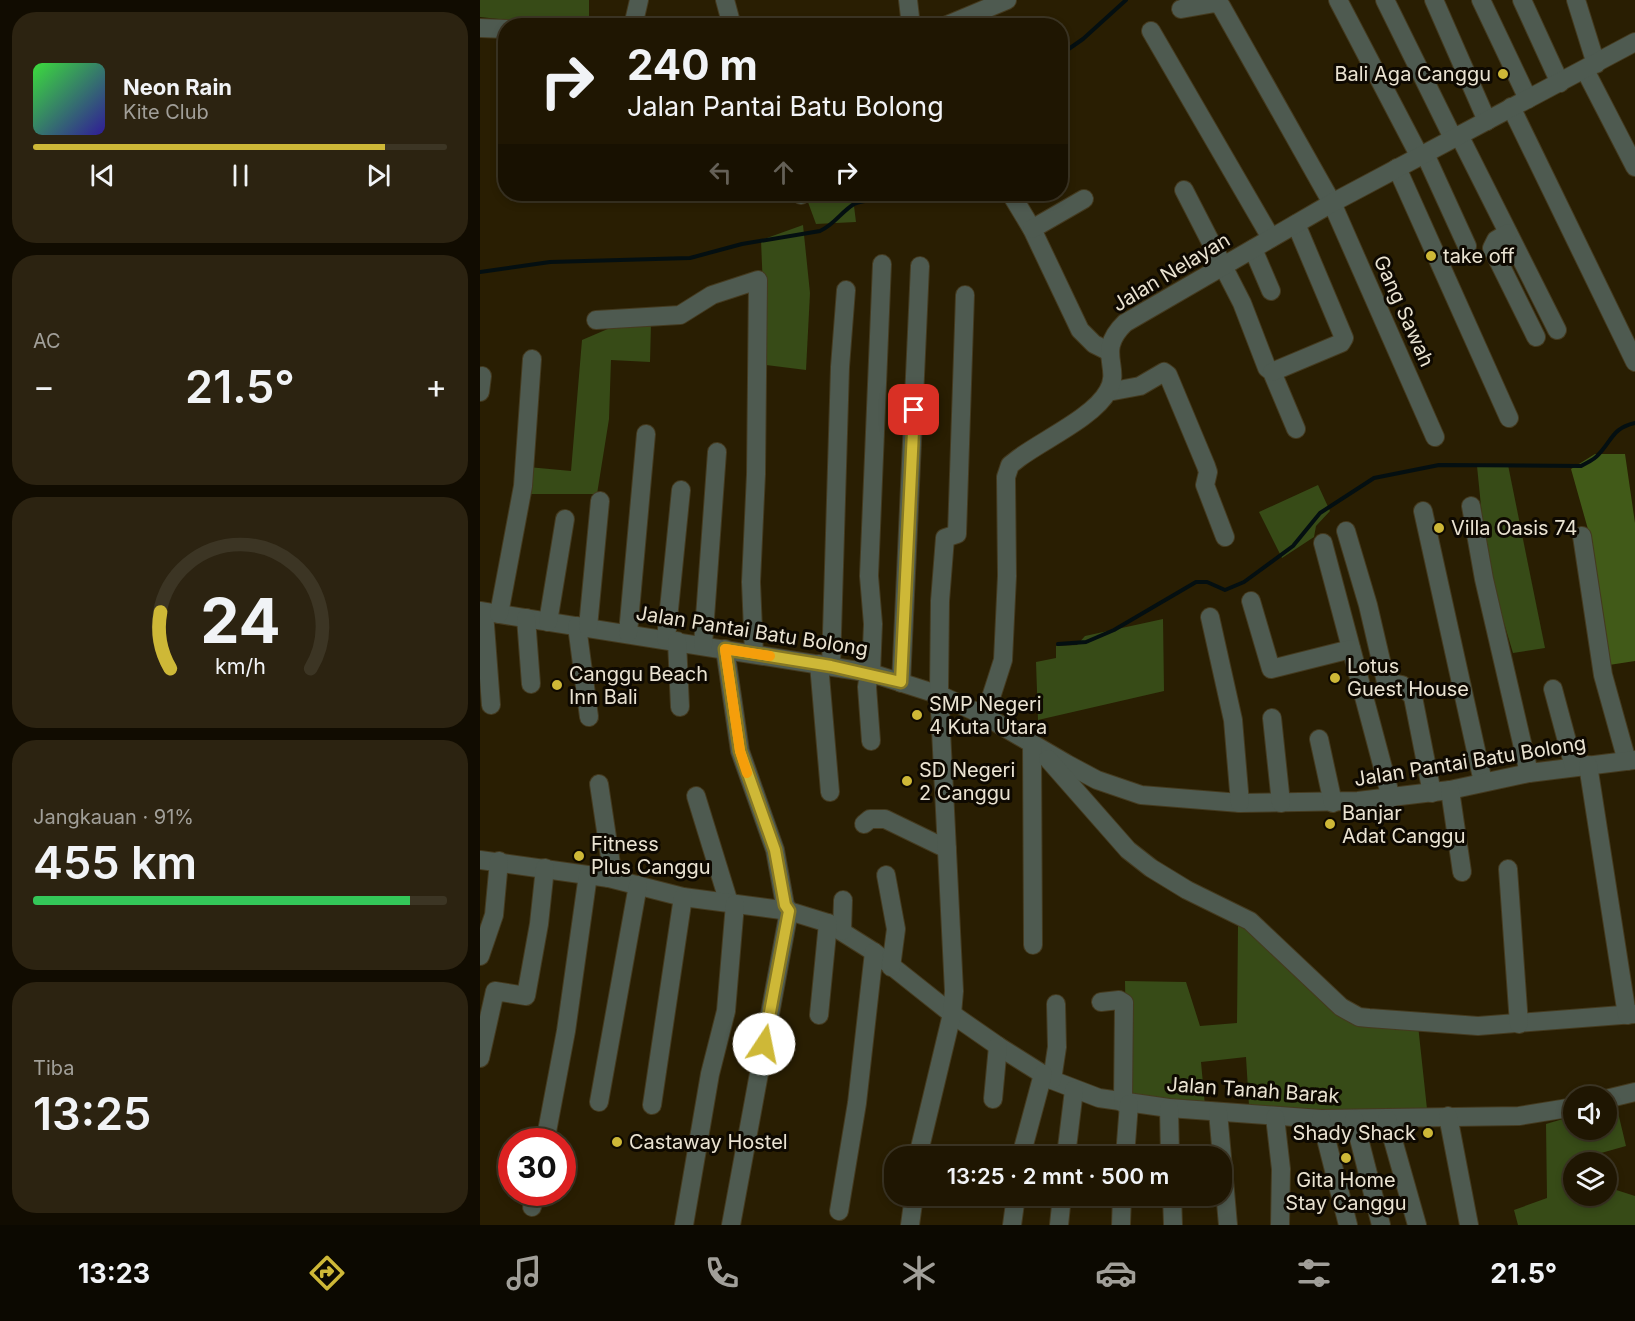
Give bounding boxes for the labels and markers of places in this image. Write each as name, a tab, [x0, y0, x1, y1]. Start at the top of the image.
place label: Bali Aga Canggu	[1334, 62, 1491, 86]
marker: Bali Aga Canggu	[1496, 67, 1510, 81]
place label: take off	[1443, 244, 1515, 268]
marker: take off	[1424, 249, 1438, 263]
pin	[888, 384, 939, 435]
place label: Villa Oasis 74	[1451, 516, 1577, 540]
marker: Villa Oasis 74	[1432, 521, 1446, 535]
place label: Lotus Guest House	[1347, 654, 1469, 701]
place label: Canggu Beach Inn Bali	[569, 662, 708, 709]
marker: Lotus Guest House	[1328, 671, 1342, 685]
marker: Canggu Beach Inn Bali	[550, 678, 564, 692]
place label: SMP Negeri 4 Kuta Utara	[929, 692, 1047, 739]
marker: SMP Negeri 4 Kuta Utara	[910, 708, 924, 722]
place label: SD Negeri 2 Canggu	[919, 758, 1015, 805]
marker: SD Negeri 2 Canggu	[900, 774, 914, 788]
place label: Banjar Adat Canggu	[1342, 801, 1465, 848]
marker: Banjar Adat Canggu	[1323, 817, 1337, 831]
place label: Fitness Plus Canggu	[591, 832, 711, 879]
marker: Fitness Plus Canggu	[572, 849, 586, 863]
place label: Shady Shack	[1293, 1121, 1416, 1145]
marker: Shady Shack	[1421, 1126, 1435, 1140]
place label: Castaway Hostel	[629, 1130, 788, 1154]
marker: Castaway Hostel	[610, 1135, 624, 1149]
marker: Gita Home Stay Canggu	[1339, 1151, 1353, 1165]
place label: Gita Home Stay Canggu	[1285, 1168, 1407, 1215]

